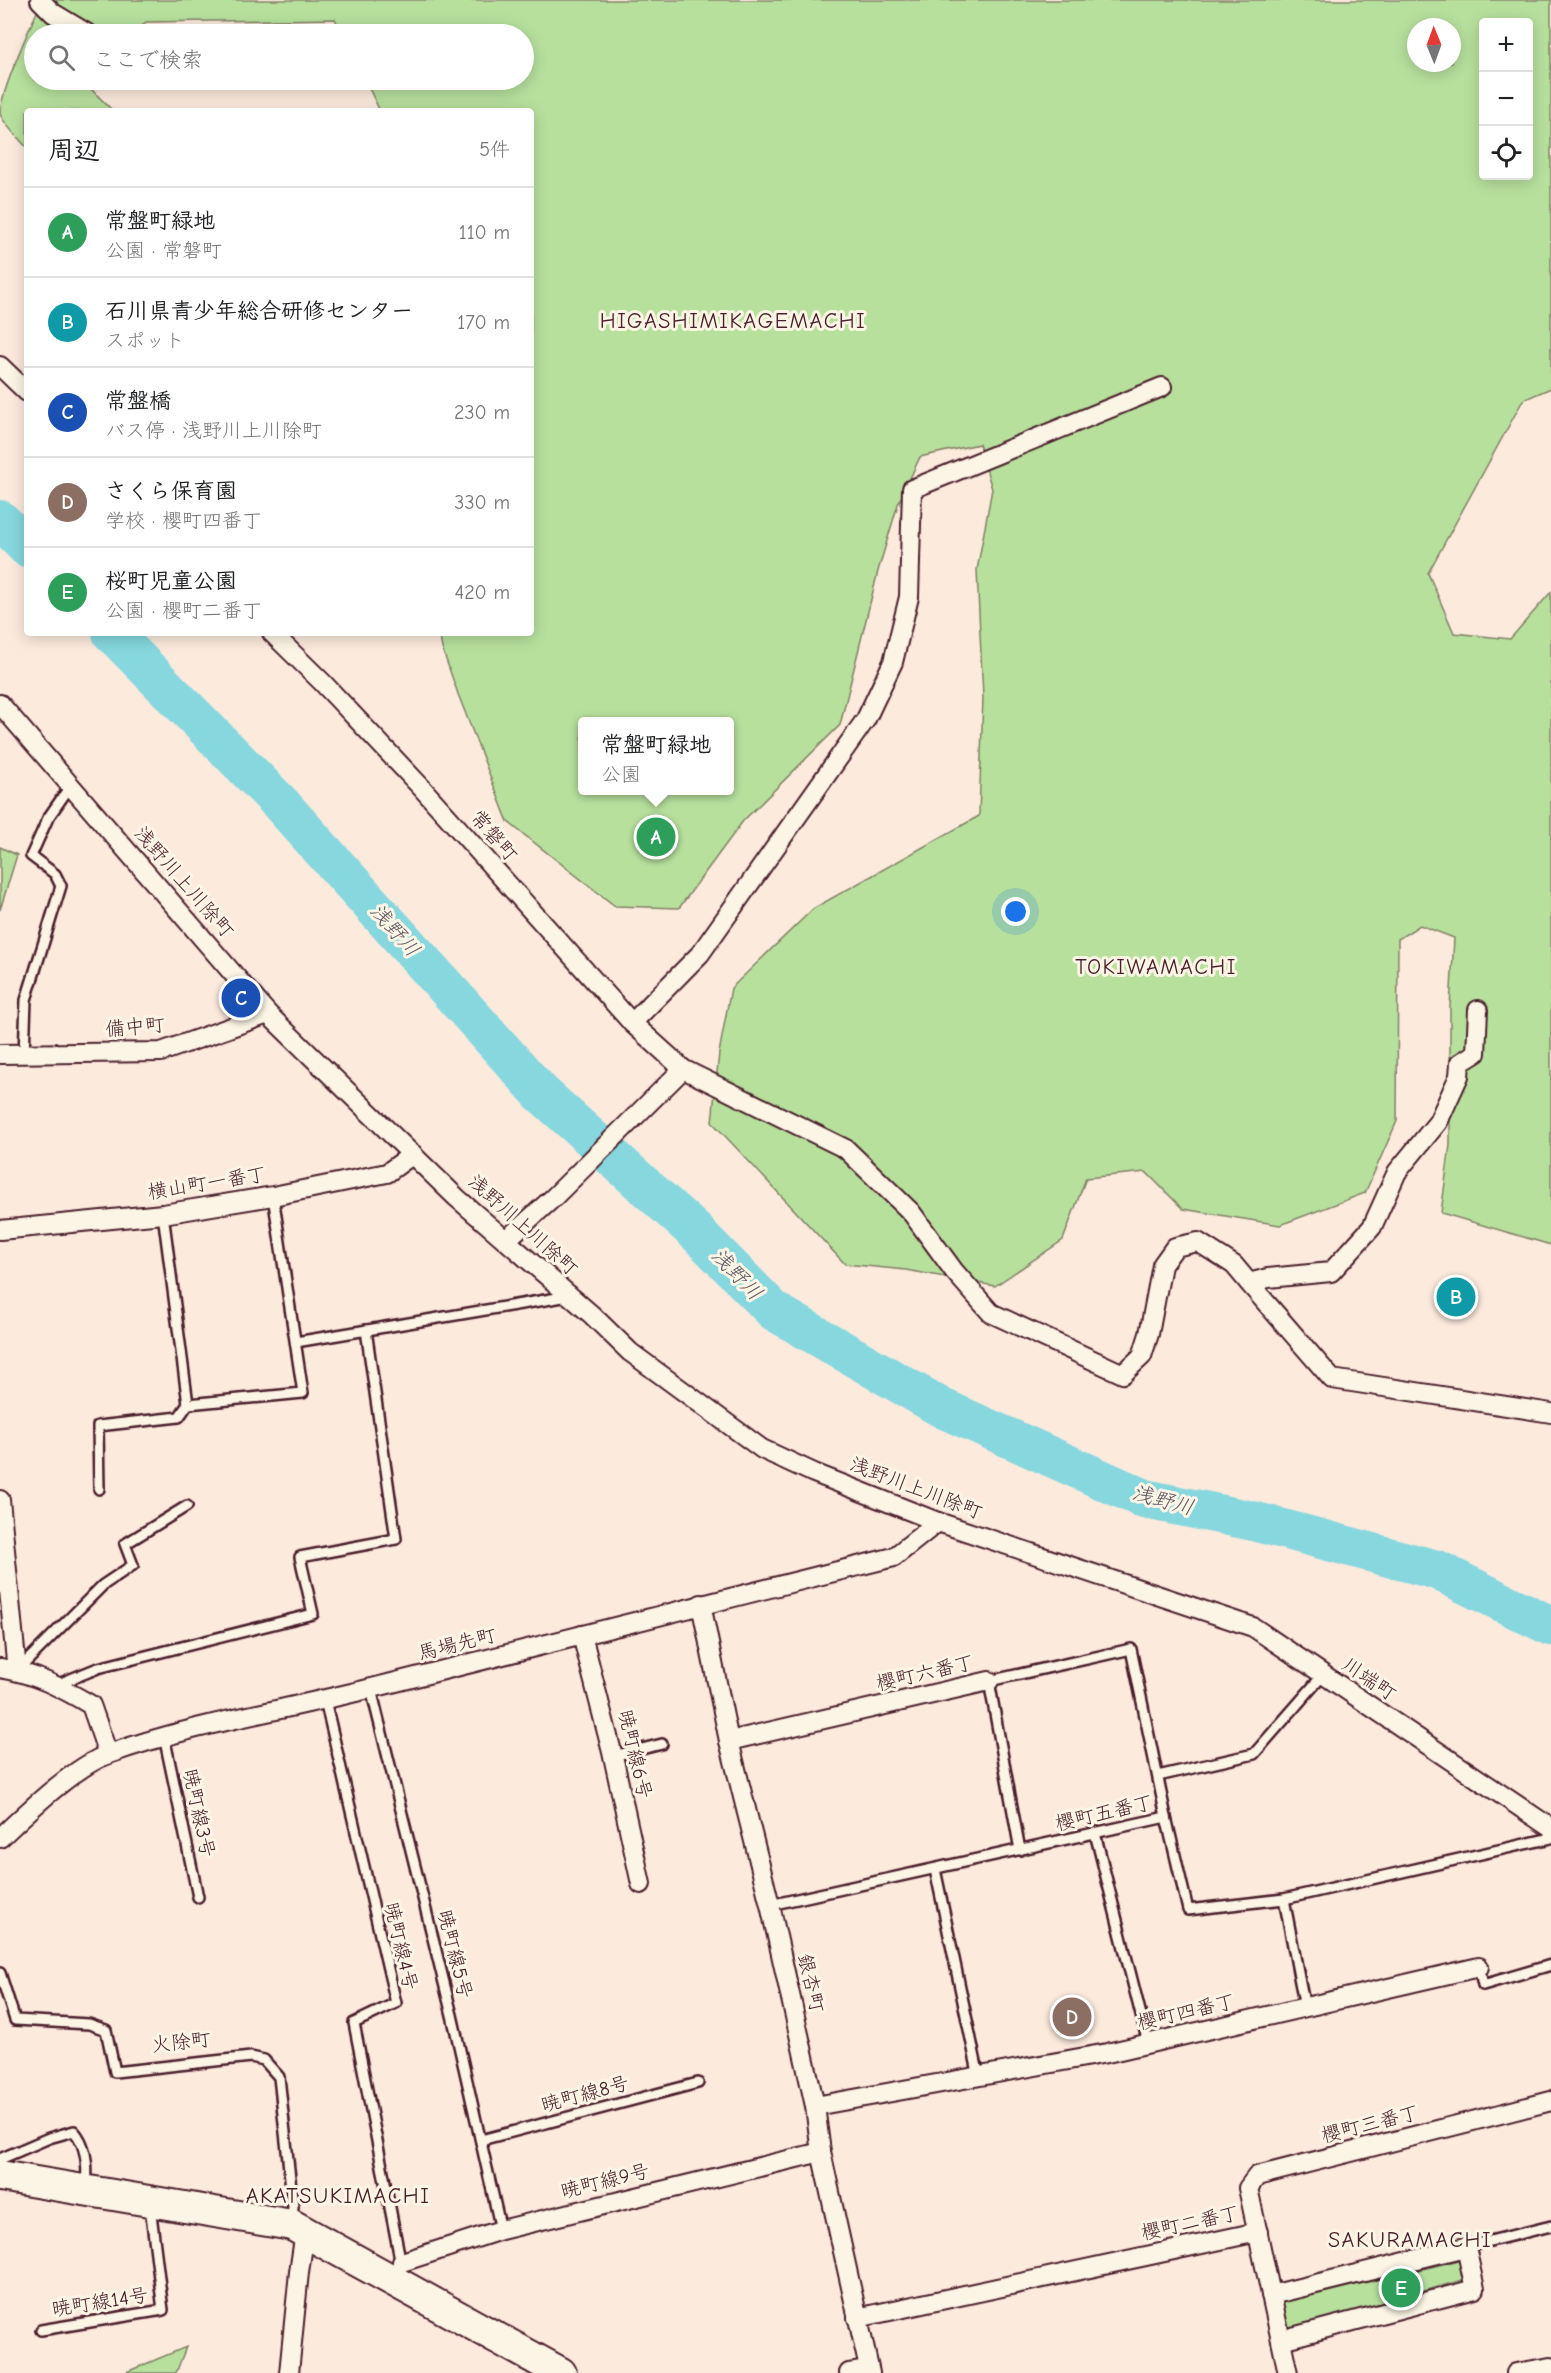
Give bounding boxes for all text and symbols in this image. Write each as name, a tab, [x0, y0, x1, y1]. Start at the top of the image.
north arrow	[1407, 18, 1461, 72]
map controls	[1479, 18, 1533, 180]
button: +	[1479, 18, 1533, 72]
search box	[24, 24, 534, 90]
icon: search	[45, 41, 78, 74]
text: ここで検索	[93, 47, 203, 73]
button: −	[1479, 72, 1533, 126]
button: locate	[1479, 126, 1533, 180]
text: 周辺	[48, 136, 100, 166]
text: 5件	[479, 138, 510, 161]
text: 常盤町緑地	[105, 208, 215, 234]
text: A	[62, 221, 73, 244]
text: 110 m	[459, 221, 510, 244]
text: 公園 · 常磐町	[105, 239, 222, 262]
text: 石川県青少年総合研修センター	[105, 298, 413, 324]
district label: HIGASHIMIKAGEMACHI	[600, 308, 866, 334]
text: B	[61, 311, 74, 334]
text: 170 m	[457, 311, 510, 334]
text: スポット	[105, 329, 185, 352]
text: 常盤橋	[105, 388, 171, 414]
text: C	[61, 401, 74, 424]
text: 230 m	[454, 401, 510, 424]
text: バス停 · 浅野川上川除町	[105, 419, 322, 442]
text: さくら保育園	[105, 478, 237, 504]
text: D	[61, 491, 74, 514]
text: 330 m	[454, 491, 510, 514]
text: 学校 · 櫻町四番丁	[105, 509, 262, 532]
text: 桜町児童公園	[105, 568, 237, 594]
text: E	[62, 581, 73, 604]
text: 420 m	[454, 581, 510, 604]
text: 公園 · 櫻町二番丁	[105, 599, 262, 622]
popup	[578, 717, 734, 795]
text: 常盤町緑地	[601, 732, 711, 758]
text: 公園	[601, 763, 641, 786]
street label: 常磐町	[466, 806, 522, 866]
pin: A	[636, 814, 676, 860]
street label: 浅野川上川除町	[129, 822, 239, 942]
your location	[1001, 897, 1030, 926]
water label: 浅野川	[365, 899, 425, 961]
district label: TOKIWAMACHI	[1075, 954, 1237, 980]
pin: C	[222, 976, 260, 1020]
street label: 備中町	[104, 1013, 166, 1041]
street label: 横山町一番丁	[146, 1162, 268, 1204]
street label: 浅野川上川除町	[463, 1170, 583, 1280]
water label: 浅野川	[706, 1243, 768, 1305]
pin: B	[1436, 1274, 1476, 1320]
street label: 浅野川上川除町	[847, 1452, 985, 1524]
water label: 浅野川	[1129, 1480, 1197, 1520]
street label: 馬場先町	[415, 1623, 499, 1665]
street label: 櫻町六番丁	[874, 1651, 976, 1695]
street label: 川端町	[1338, 1653, 1400, 1705]
street label: 暁町線6号	[614, 1707, 656, 1801]
street label: 暁町線3号	[178, 1767, 220, 1859]
street label: 櫻町五番丁	[1053, 1791, 1155, 1835]
street label: 暁町線4号	[380, 1900, 422, 1992]
street label: 暁町線5号	[433, 1907, 477, 2001]
street label: 銀杏町	[793, 1951, 829, 2015]
street label: 櫻町四番丁	[1135, 1990, 1237, 2034]
pin: D	[1052, 1994, 1092, 2040]
street label: 火除町	[150, 2027, 212, 2057]
street label: 暁町線8号	[538, 2071, 632, 2117]
street label: 櫻町三番丁	[1319, 2101, 1421, 2147]
street label: 暁町線9号	[558, 2159, 652, 2203]
district label: AKATSUKIMACHI	[246, 2183, 430, 2209]
street label: 櫻町二番丁	[1139, 2201, 1241, 2245]
district label: SAKURAMACHI	[1328, 2227, 1492, 2253]
pin: E	[1382, 2266, 1420, 2310]
street label: 暁町線14号	[50, 2283, 150, 2321]

